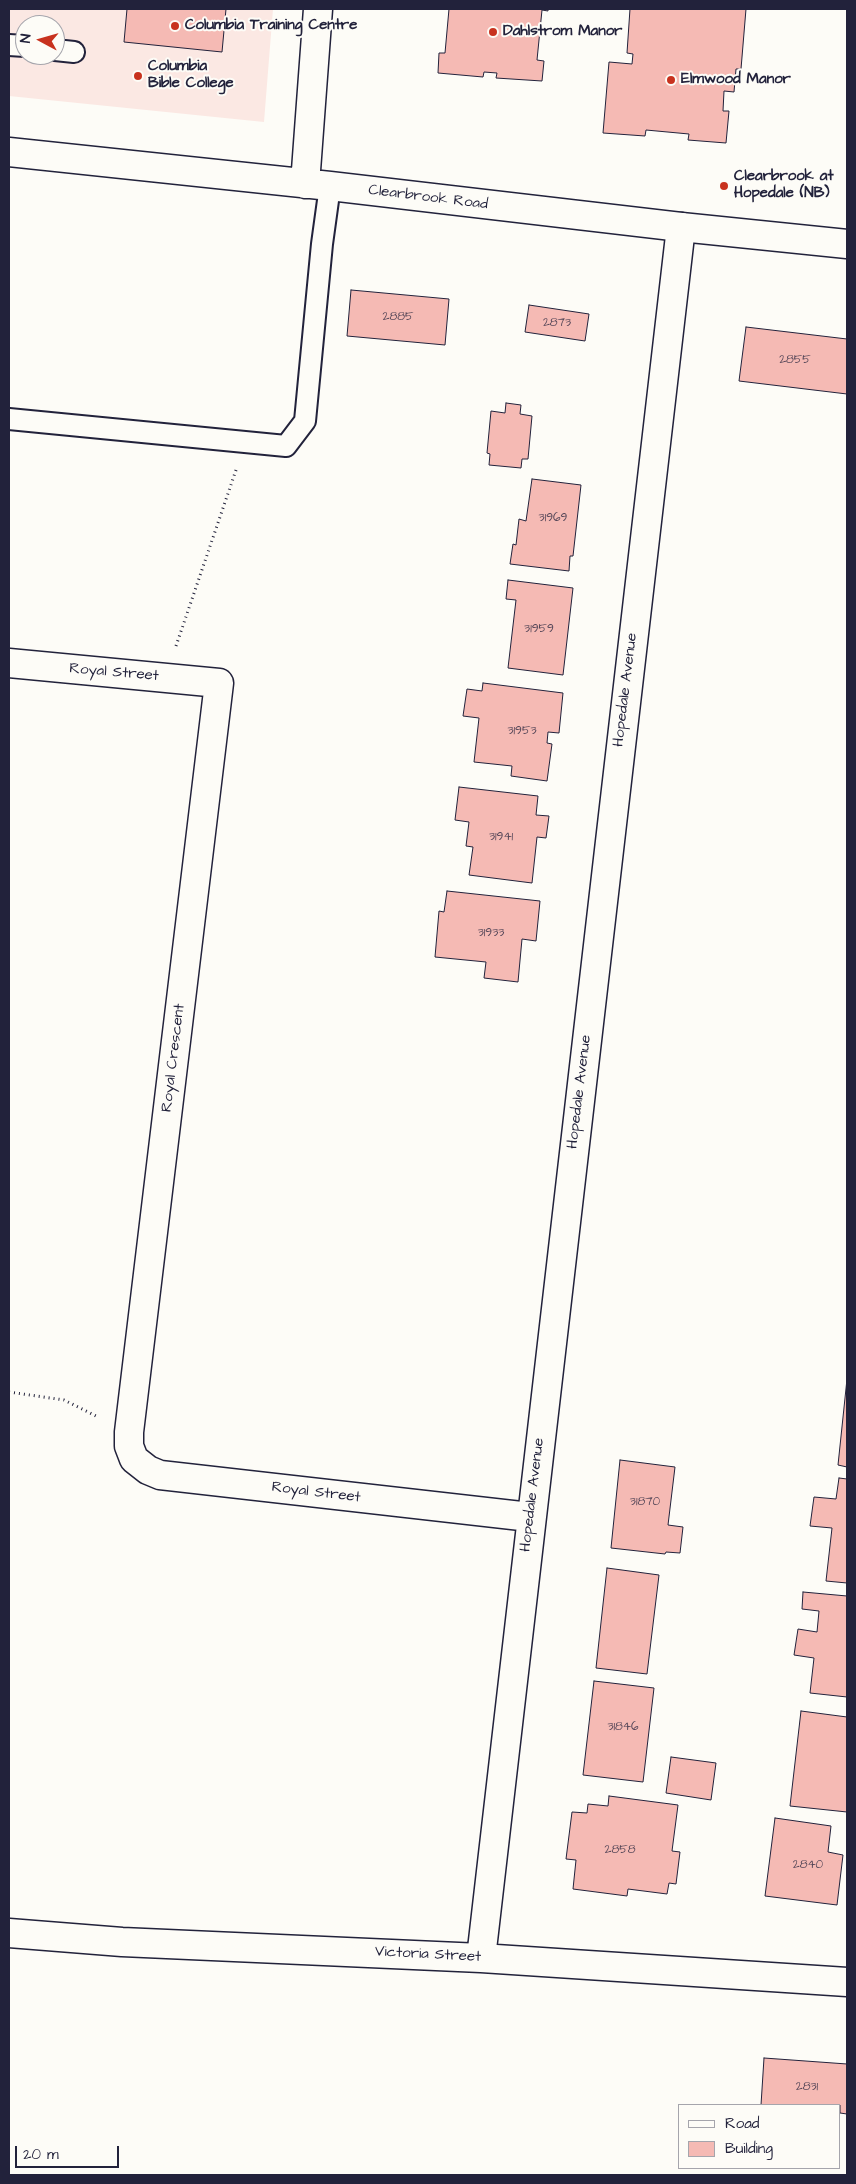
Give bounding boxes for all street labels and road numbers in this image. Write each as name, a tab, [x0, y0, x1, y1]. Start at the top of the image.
street label: Clearbrook Road	[367, 182, 489, 214]
street label: Hopedale Avenue	[610, 632, 642, 748]
street label: Royal Street	[69, 660, 159, 686]
street label: Royal Crescent	[158, 1003, 190, 1113]
street label: Hopedale Avenue	[564, 1034, 596, 1150]
street label: Hopedale Avenue	[517, 1437, 549, 1553]
street label: Royal Street	[270, 1479, 362, 1507]
street label: Victoria Street	[375, 1943, 481, 1967]

